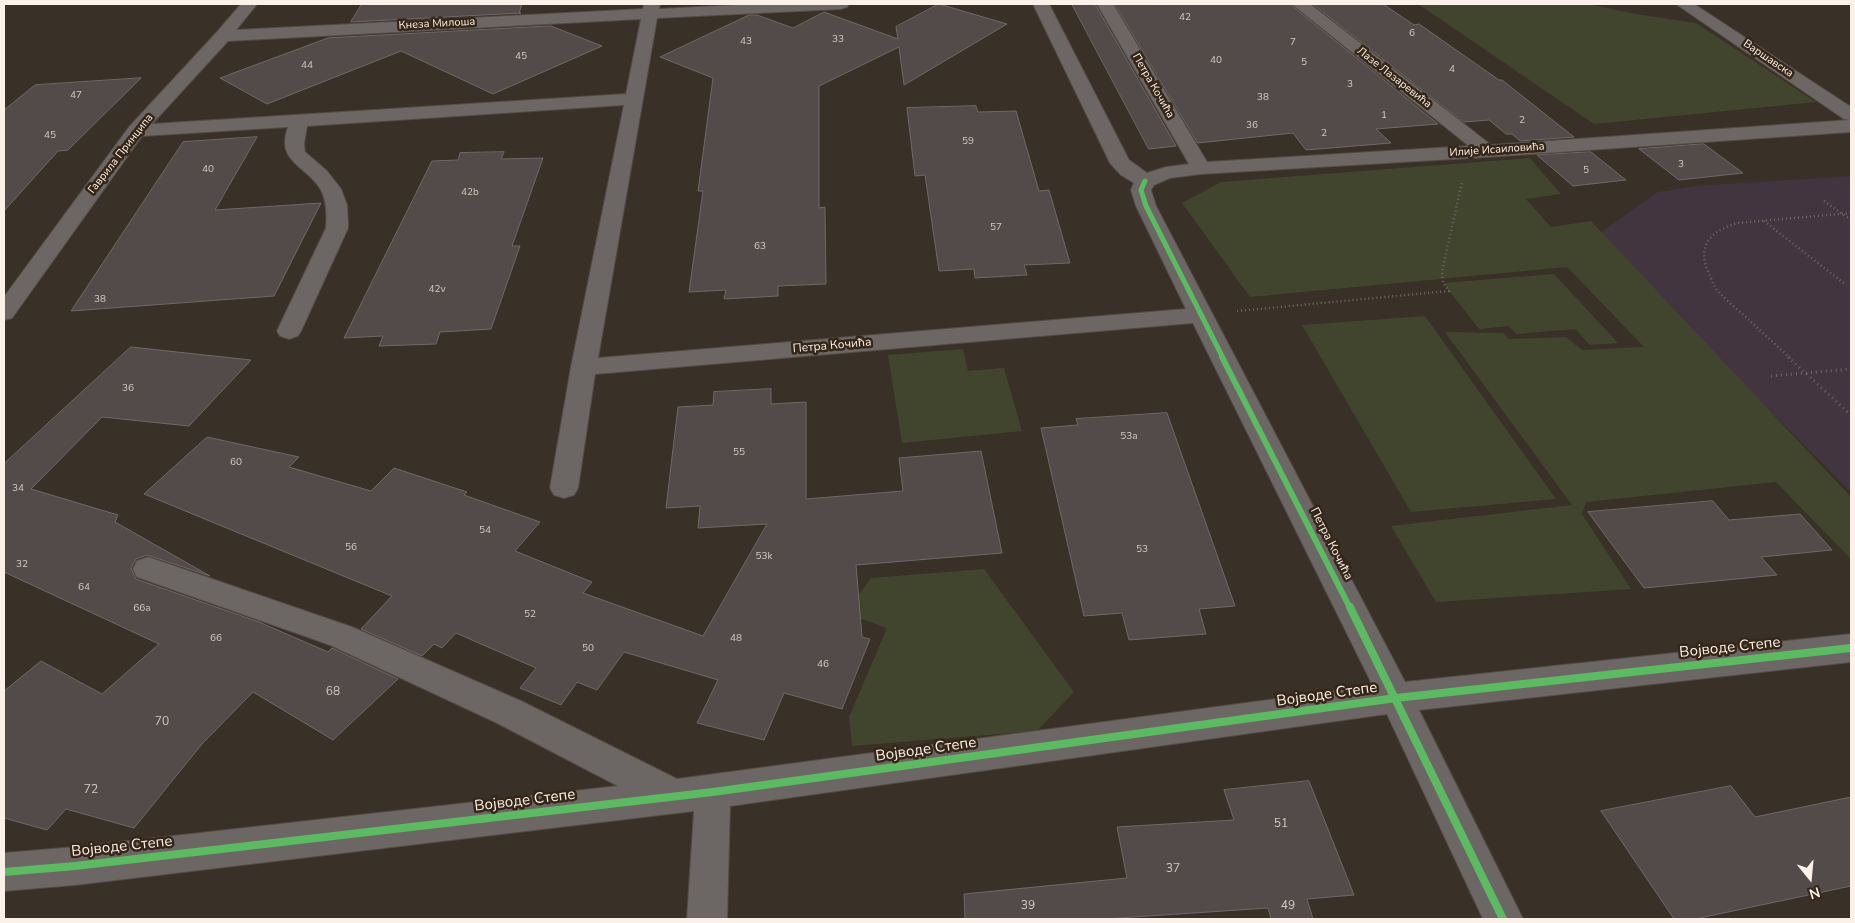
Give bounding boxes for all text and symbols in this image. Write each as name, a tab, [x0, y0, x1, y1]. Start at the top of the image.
house number: 42	[1179, 12, 1191, 24]
street label: Кнеза Милоша	[398, 15, 476, 33]
house number: 6	[1409, 28, 1415, 40]
house number: 33	[832, 34, 844, 46]
house number: 43	[740, 36, 752, 48]
house number: 7	[1290, 37, 1296, 49]
street label: Варшавска	[1740, 37, 1796, 81]
street label: Лазе Лазаревића	[1354, 45, 1434, 111]
house number: 45	[515, 51, 527, 63]
street label: Петра Кочића	[1129, 51, 1177, 121]
house number: 40	[1210, 55, 1222, 67]
house number: 5	[1301, 57, 1307, 69]
house number: 44	[301, 60, 313, 72]
house number: 4	[1449, 64, 1455, 76]
house number: 3	[1347, 79, 1353, 91]
house number: 47	[70, 90, 82, 102]
house number: 38	[1257, 92, 1269, 104]
house number: 1	[1381, 110, 1387, 122]
street label: Гаврила Принципа	[86, 112, 156, 196]
house number: 2	[1519, 115, 1525, 127]
house number: 36	[1246, 120, 1258, 132]
house number: 2	[1321, 128, 1327, 140]
house number: 45	[44, 130, 56, 142]
house number: 59	[962, 136, 974, 148]
street label: Илије Исаиловића	[1449, 140, 1545, 160]
house number: 3	[1678, 159, 1684, 171]
house number: 40	[202, 164, 214, 176]
house number: 5	[1583, 165, 1589, 177]
house number: 42b	[461, 187, 479, 199]
house number: 57	[990, 222, 1002, 234]
house number: 63	[754, 241, 766, 253]
house number: 42v	[428, 284, 446, 296]
house number: 38	[94, 294, 106, 306]
street label: Петра Кочића	[792, 335, 872, 357]
house number: 36	[122, 383, 134, 395]
house number: 53a	[1120, 431, 1138, 443]
house number: 55	[733, 447, 745, 459]
house number: 60	[230, 457, 242, 469]
house number: 34	[12, 483, 24, 495]
street label: Петра Кочића	[1307, 506, 1355, 582]
house number: 54	[479, 525, 491, 537]
house number: 56	[345, 542, 357, 554]
house number: 53	[1136, 544, 1148, 556]
house number: 53k	[756, 551, 772, 563]
house number: 32	[16, 559, 28, 571]
house number: 64	[78, 582, 90, 594]
house number: 66a	[133, 603, 151, 615]
house number: 52	[524, 609, 536, 621]
house number: 66	[210, 633, 222, 645]
house number: 48	[730, 633, 742, 645]
street label: Војводе Степе	[1679, 634, 1781, 662]
house number: 50	[582, 643, 594, 655]
house number: 46	[817, 659, 829, 671]
street label: Војводе Степе	[1275, 679, 1379, 711]
house number: 68	[326, 685, 340, 699]
house number: 70	[155, 715, 169, 729]
street label: Војводе Степе	[874, 734, 978, 766]
house number: 72	[84, 783, 98, 797]
street label: Војводе Степе	[473, 786, 577, 816]
house number: 51	[1274, 817, 1288, 831]
street label: Војводе Степе	[71, 833, 173, 861]
north arrow	[1785, 853, 1835, 903]
house number: 37	[1166, 862, 1180, 876]
text: N	[1807, 882, 1822, 903]
house number: 39	[1021, 899, 1035, 913]
house number: 49	[1281, 899, 1295, 913]

